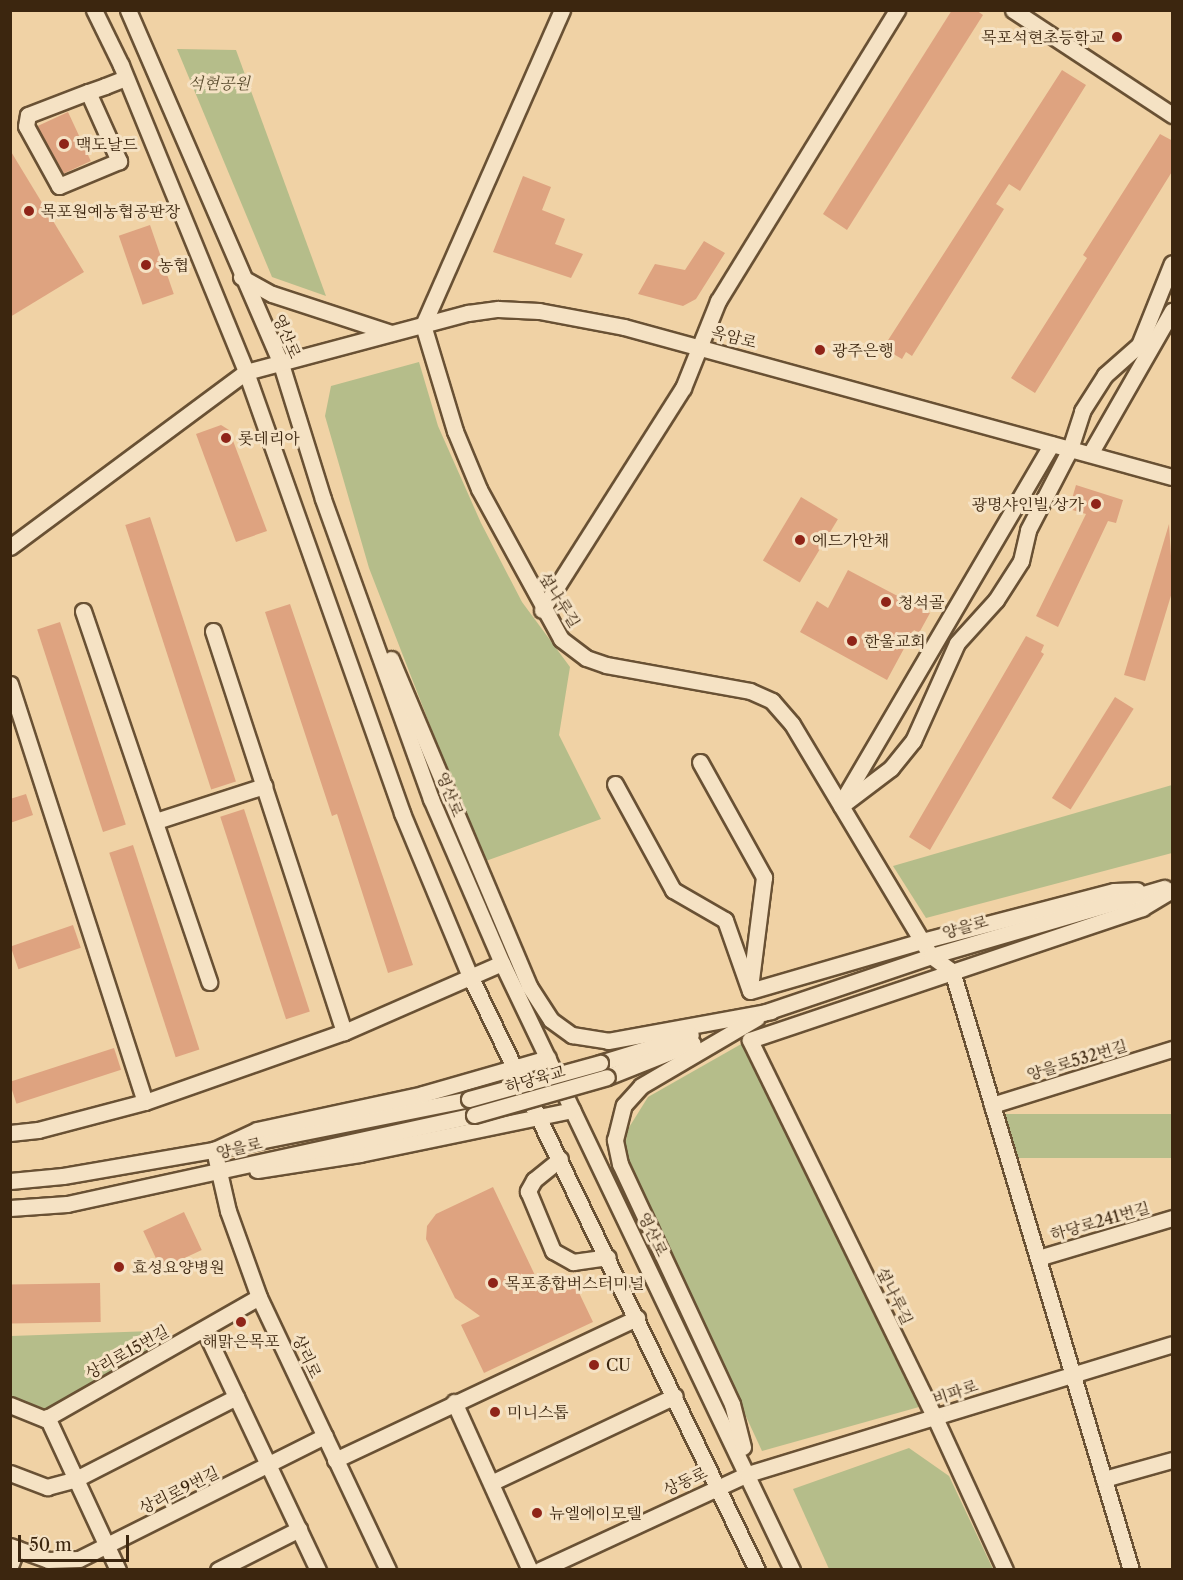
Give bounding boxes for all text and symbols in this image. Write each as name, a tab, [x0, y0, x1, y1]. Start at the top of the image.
place label: 목포석현초등학교	[981, 27, 1105, 47]
marker: 목포석현초등학교	[1110, 30, 1124, 44]
park label: 석현공원	[188, 73, 250, 93]
place label: 맥도날드	[76, 134, 138, 154]
marker: 맥도날드	[57, 137, 71, 151]
place label: 목포원예농협공판장	[41, 201, 180, 221]
marker: 목포원예농협공판장	[22, 204, 36, 218]
place label: 농협	[158, 255, 189, 275]
marker: 농협	[139, 258, 153, 272]
street label: 영산로	[269, 311, 305, 361]
street label: 옥암로	[709, 322, 759, 352]
place label: 광주은행	[832, 340, 894, 360]
marker: 광주은행	[813, 343, 827, 357]
place label: 롯데리아	[238, 428, 300, 448]
marker: 롯데리아	[219, 431, 233, 445]
place label: 광명샤인빌 상가	[972, 494, 1084, 514]
marker: 광명샤인빌 상가	[1089, 497, 1103, 511]
place label: 에드가안채	[812, 530, 889, 550]
marker: 에드가안채	[793, 533, 807, 547]
street label: 섶나루길	[535, 569, 585, 631]
place label: 청석골	[898, 592, 944, 612]
marker: 청석골	[879, 595, 893, 609]
place label: 한울교회	[864, 631, 926, 651]
marker: 한울교회	[845, 634, 859, 648]
street label: 영산로	[432, 769, 468, 819]
street label: 양을로	[940, 911, 990, 943]
street label: 양을로532번길	[1024, 1036, 1130, 1084]
street label: 하당육교	[503, 1061, 567, 1097]
street label: 양을로	[214, 1133, 264, 1163]
street label: 하당로241번길	[1048, 1198, 1152, 1244]
street label: 영산로	[634, 1209, 672, 1259]
place label: 효성요양병원	[132, 1257, 225, 1277]
marker: 효성요양병원	[110, 1258, 128, 1276]
street label: 섶나루길	[873, 1264, 917, 1328]
place label: 목포종합버스터미널	[505, 1273, 644, 1293]
marker: 목포종합버스터미널	[486, 1276, 500, 1290]
marker: 해맑은목포	[234, 1315, 248, 1329]
street label: 상리로15번길	[82, 1321, 172, 1383]
place label: 해맑은목포	[202, 1331, 280, 1351]
street label: 상리로	[289, 1331, 325, 1381]
place label: CU	[606, 1355, 631, 1375]
marker: CU	[587, 1358, 601, 1372]
street label: 비파로	[930, 1376, 980, 1408]
place label: 미니스톱	[507, 1402, 569, 1422]
marker: 미니스톱	[488, 1405, 502, 1419]
street label: 상리로9번길	[136, 1462, 222, 1518]
street label: 상동로	[660, 1463, 710, 1499]
place label: 뉴엘에이모텔	[549, 1503, 642, 1523]
marker: 뉴엘에이모텔	[530, 1506, 544, 1520]
scale bar	[21, 1523, 132, 1561]
text: 50 m	[29, 1534, 72, 1556]

